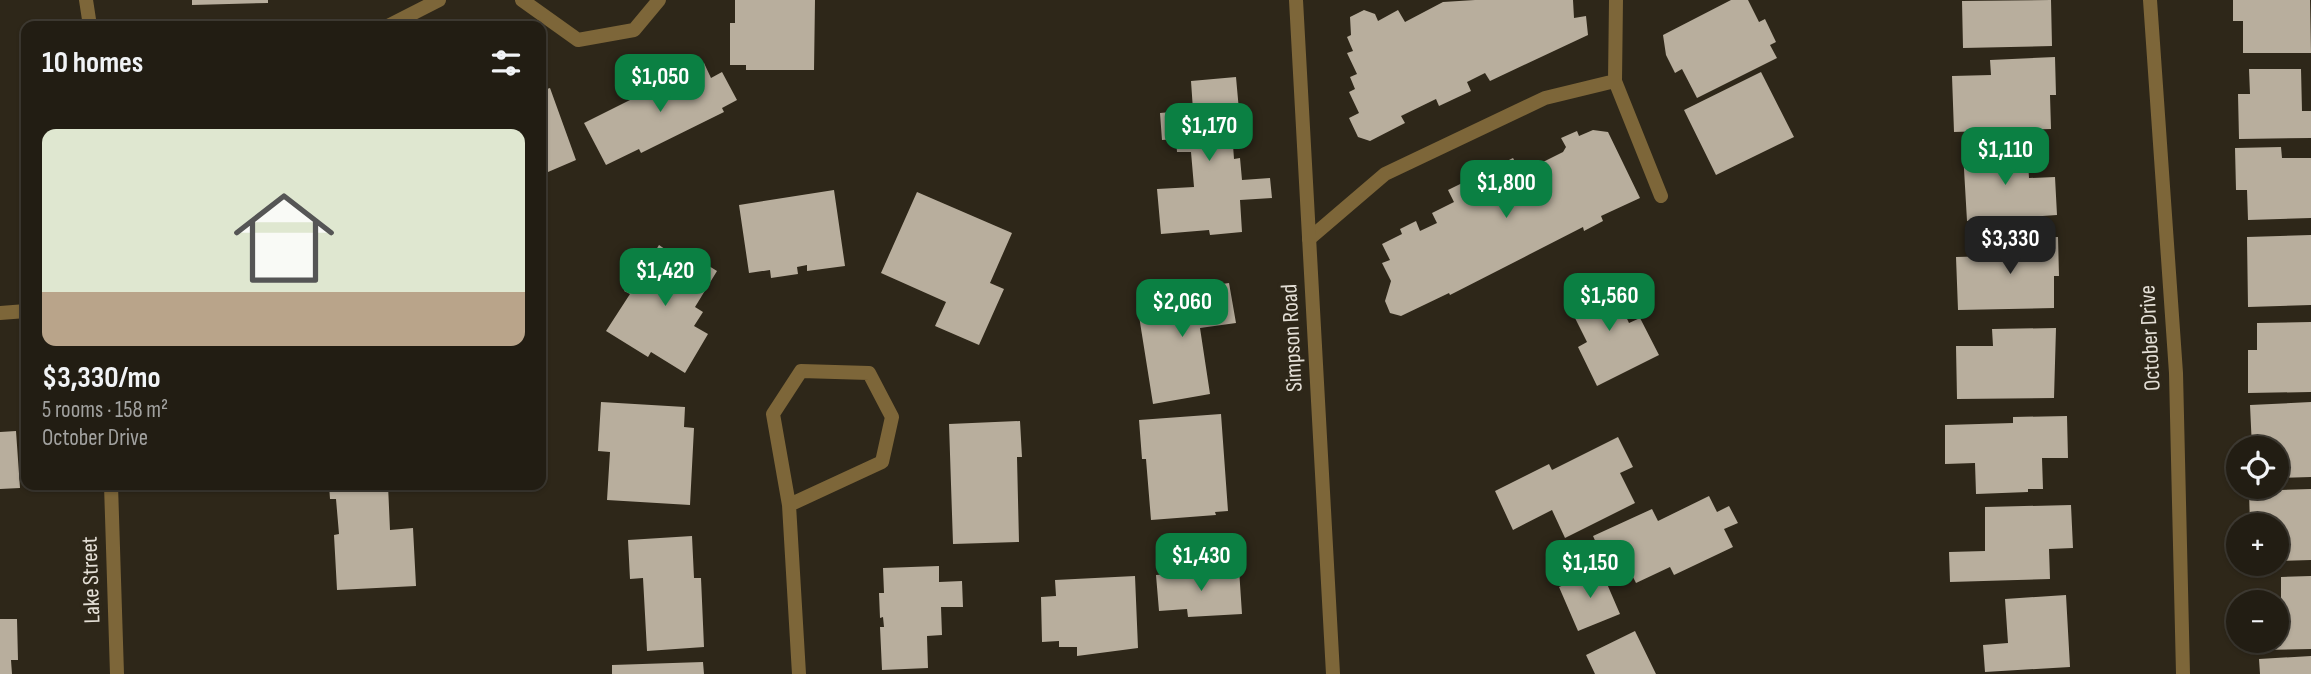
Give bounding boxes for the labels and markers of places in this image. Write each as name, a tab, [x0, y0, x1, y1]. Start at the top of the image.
pin: $1,050	[603, 54, 717, 114]
pin: $1,170	[1152, 104, 1266, 163]
pin: $1,110	[1948, 128, 2062, 187]
pin: $1,800	[1449, 160, 1563, 220]
pin: $3,330	[1953, 216, 2067, 276]
pin: $1,420	[608, 248, 722, 308]
pin: $1,560	[1552, 274, 1666, 333]
pin: $2,060	[1125, 280, 1239, 339]
pin: $1,430	[1144, 534, 1258, 593]
pin: $1,150	[1533, 540, 1647, 600]

